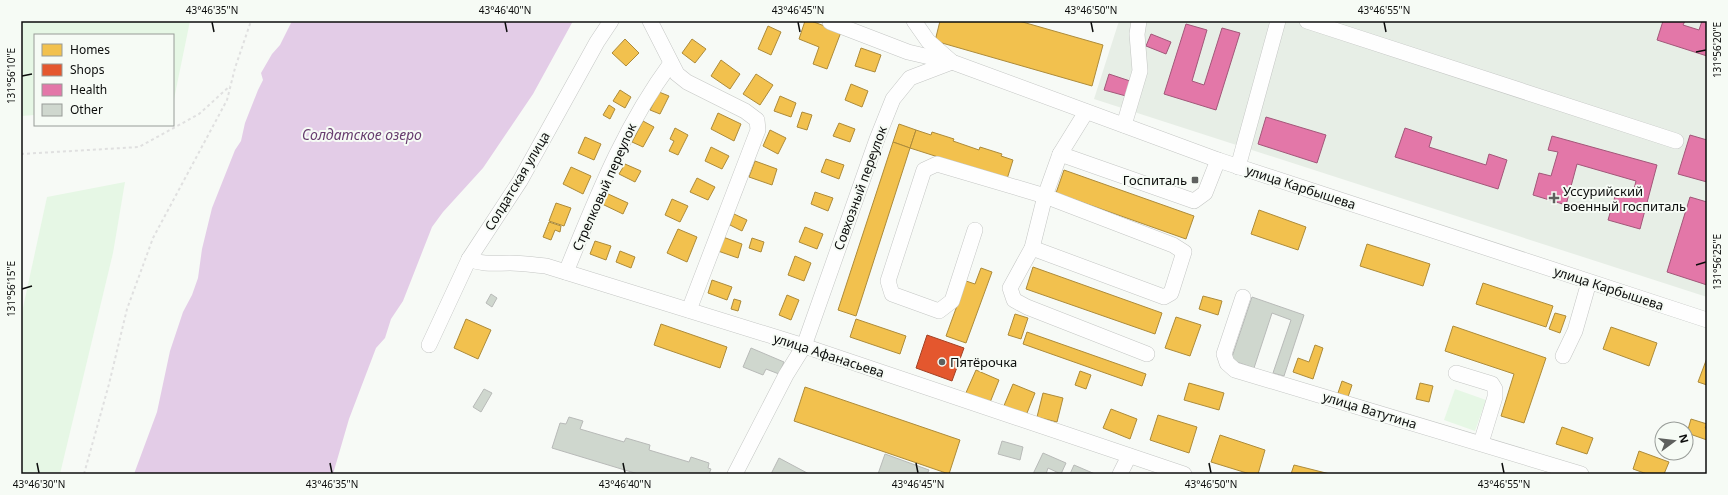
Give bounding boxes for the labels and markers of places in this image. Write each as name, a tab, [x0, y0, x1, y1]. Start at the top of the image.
place label: Госпиталь	[1123, 171, 1187, 189]
marker: Госпиталь	[1190, 175, 1200, 185]
place label: Уссурийский военный госпиталь	[1563, 182, 1686, 215]
marker: Уссурийский военный госпиталь	[1548, 192, 1560, 204]
place label: Пятёрочка	[950, 353, 1017, 371]
marker: Пятёрочка	[937, 357, 947, 367]

